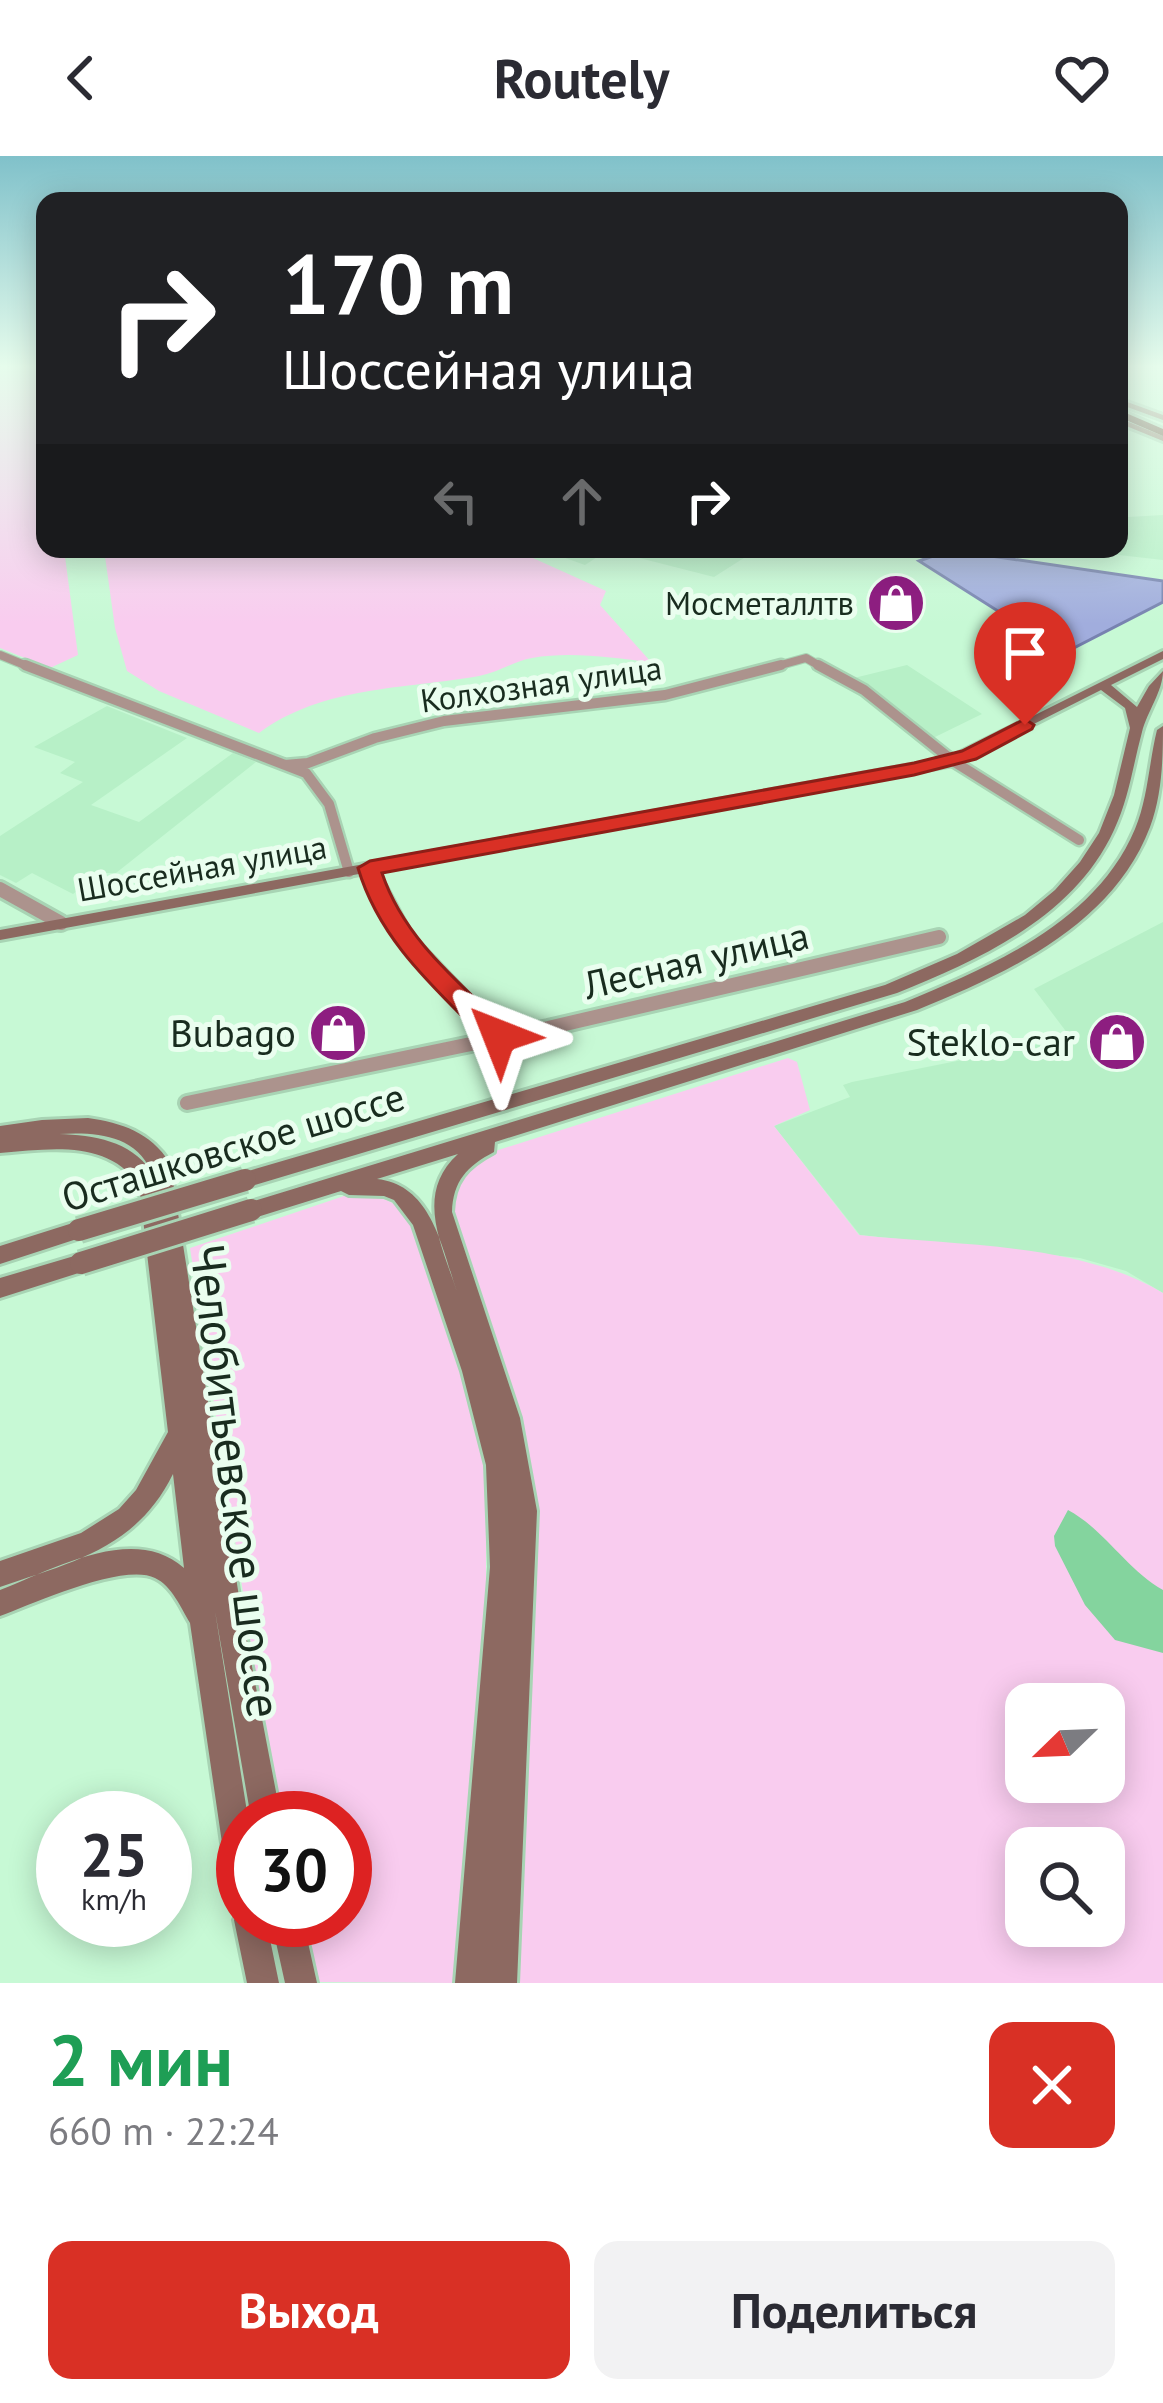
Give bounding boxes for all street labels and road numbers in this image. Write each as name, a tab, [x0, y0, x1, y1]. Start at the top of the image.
street label: Колхозная улица	[417, 645, 664, 722]
street label: Шоссейная улица	[74, 824, 330, 911]
street label: Лесная улица	[577, 909, 814, 1010]
street label: Осташковское шоссе	[55, 1070, 410, 1223]
street label: Челобитьевское шоссе	[177, 1240, 297, 1721]

